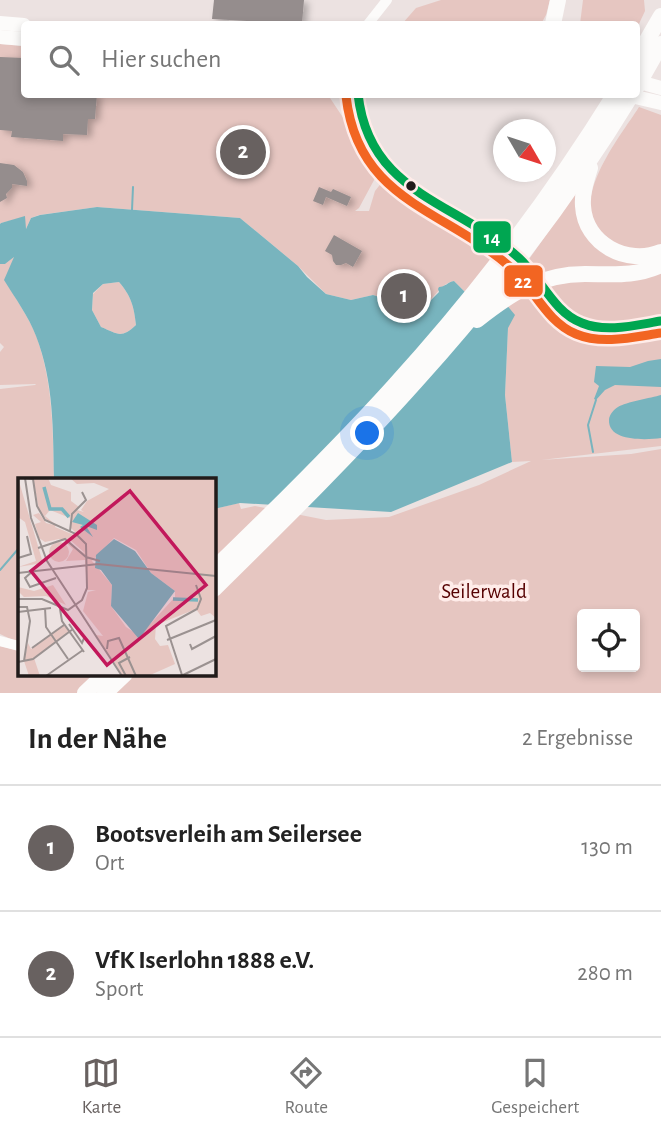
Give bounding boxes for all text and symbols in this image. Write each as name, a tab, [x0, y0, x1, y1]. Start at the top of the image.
search box	[21, 21, 640, 98]
icon: search	[45, 41, 83, 79]
text: Hier suchen	[101, 46, 222, 72]
north arrow	[493, 119, 556, 182]
pin: 2	[220, 126, 266, 178]
unlabelled marker	[404, 179, 418, 193]
line badge: 14	[472, 220, 512, 254]
text: 14	[484, 229, 501, 248]
line badge: 22	[503, 264, 544, 298]
pin: 1	[381, 270, 427, 322]
text: 22	[514, 273, 532, 292]
your location	[350, 416, 384, 450]
inset map	[18, 478, 215, 676]
park label: Seilerwald	[441, 581, 527, 602]
map controls	[577, 609, 640, 672]
button: locate	[577, 609, 640, 672]
text: In der Nähe	[28, 724, 167, 754]
text: 2 Ergebnisse	[522, 727, 633, 750]
text: Bootsverleih am Seilersee	[95, 821, 362, 847]
text: 1	[47, 836, 55, 859]
text: 130 m	[581, 836, 633, 859]
text: Ort	[95, 852, 124, 875]
text: VfK Iserlohn 1888 e.V.	[95, 947, 314, 973]
text: 2	[46, 962, 56, 985]
text: 280 m	[577, 962, 633, 985]
text: Sport	[95, 978, 143, 1001]
tab: Karte	[82, 1054, 121, 1119]
tab: Route	[285, 1054, 328, 1119]
tab: Gespeichert	[491, 1054, 579, 1119]

